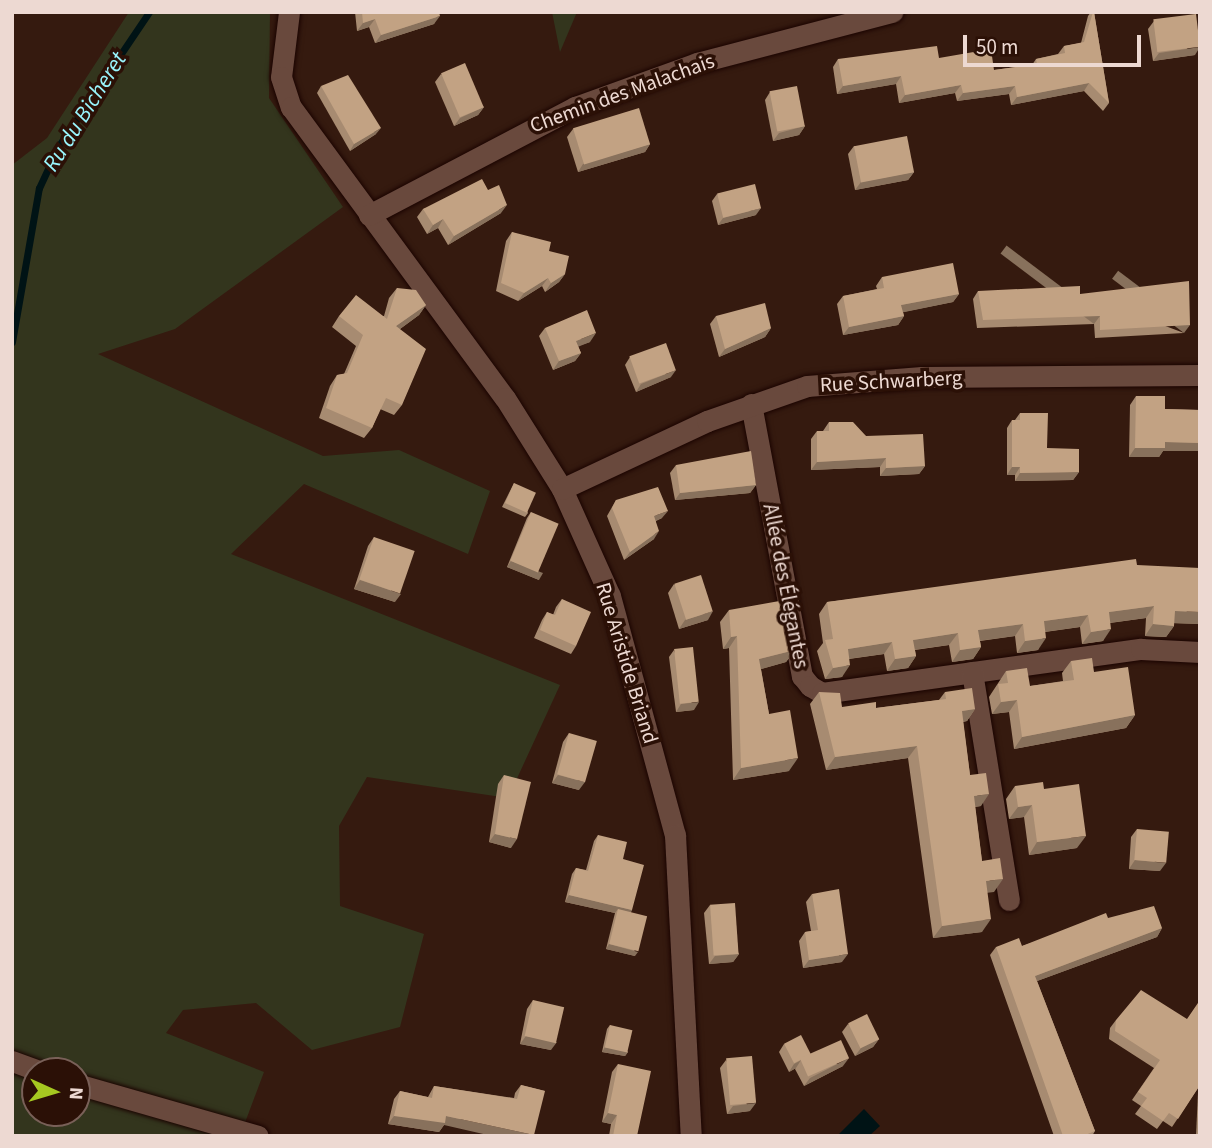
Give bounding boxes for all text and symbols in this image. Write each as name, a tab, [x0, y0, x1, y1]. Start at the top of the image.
scale bar	[967, 21, 1146, 65]
text: 50 m	[976, 32, 1018, 62]
water label: Ru du Bicheret	[37, 47, 133, 177]
street label: Chemin des Malachais	[526, 48, 718, 138]
street label: Rue Schwarberg	[819, 365, 963, 397]
street label: Allée des Élégantes	[758, 502, 814, 670]
street label: Rue Aristide Briand	[590, 579, 664, 747]
north arrow	[21, 1057, 91, 1127]
text: N	[62, 1086, 89, 1101]

